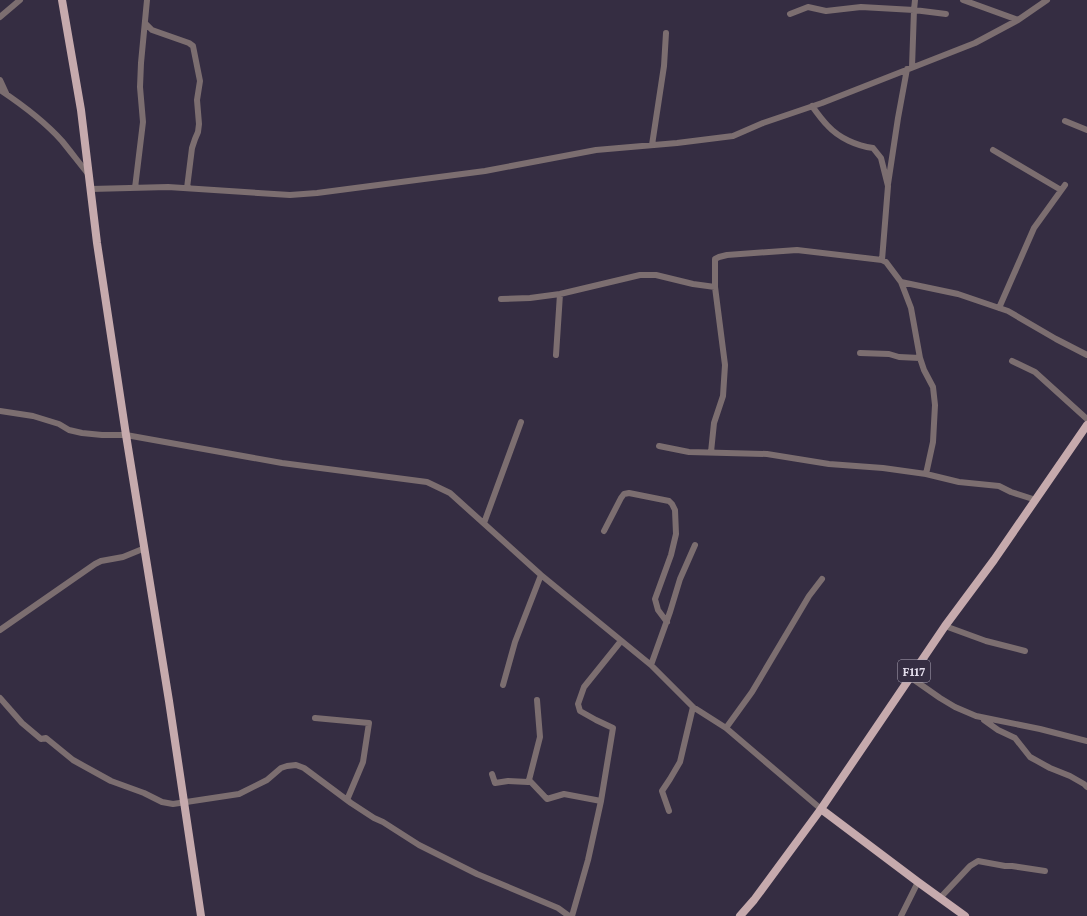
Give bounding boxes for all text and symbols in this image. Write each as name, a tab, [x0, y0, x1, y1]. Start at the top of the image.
road number: F117	[898, 660, 930, 682]

